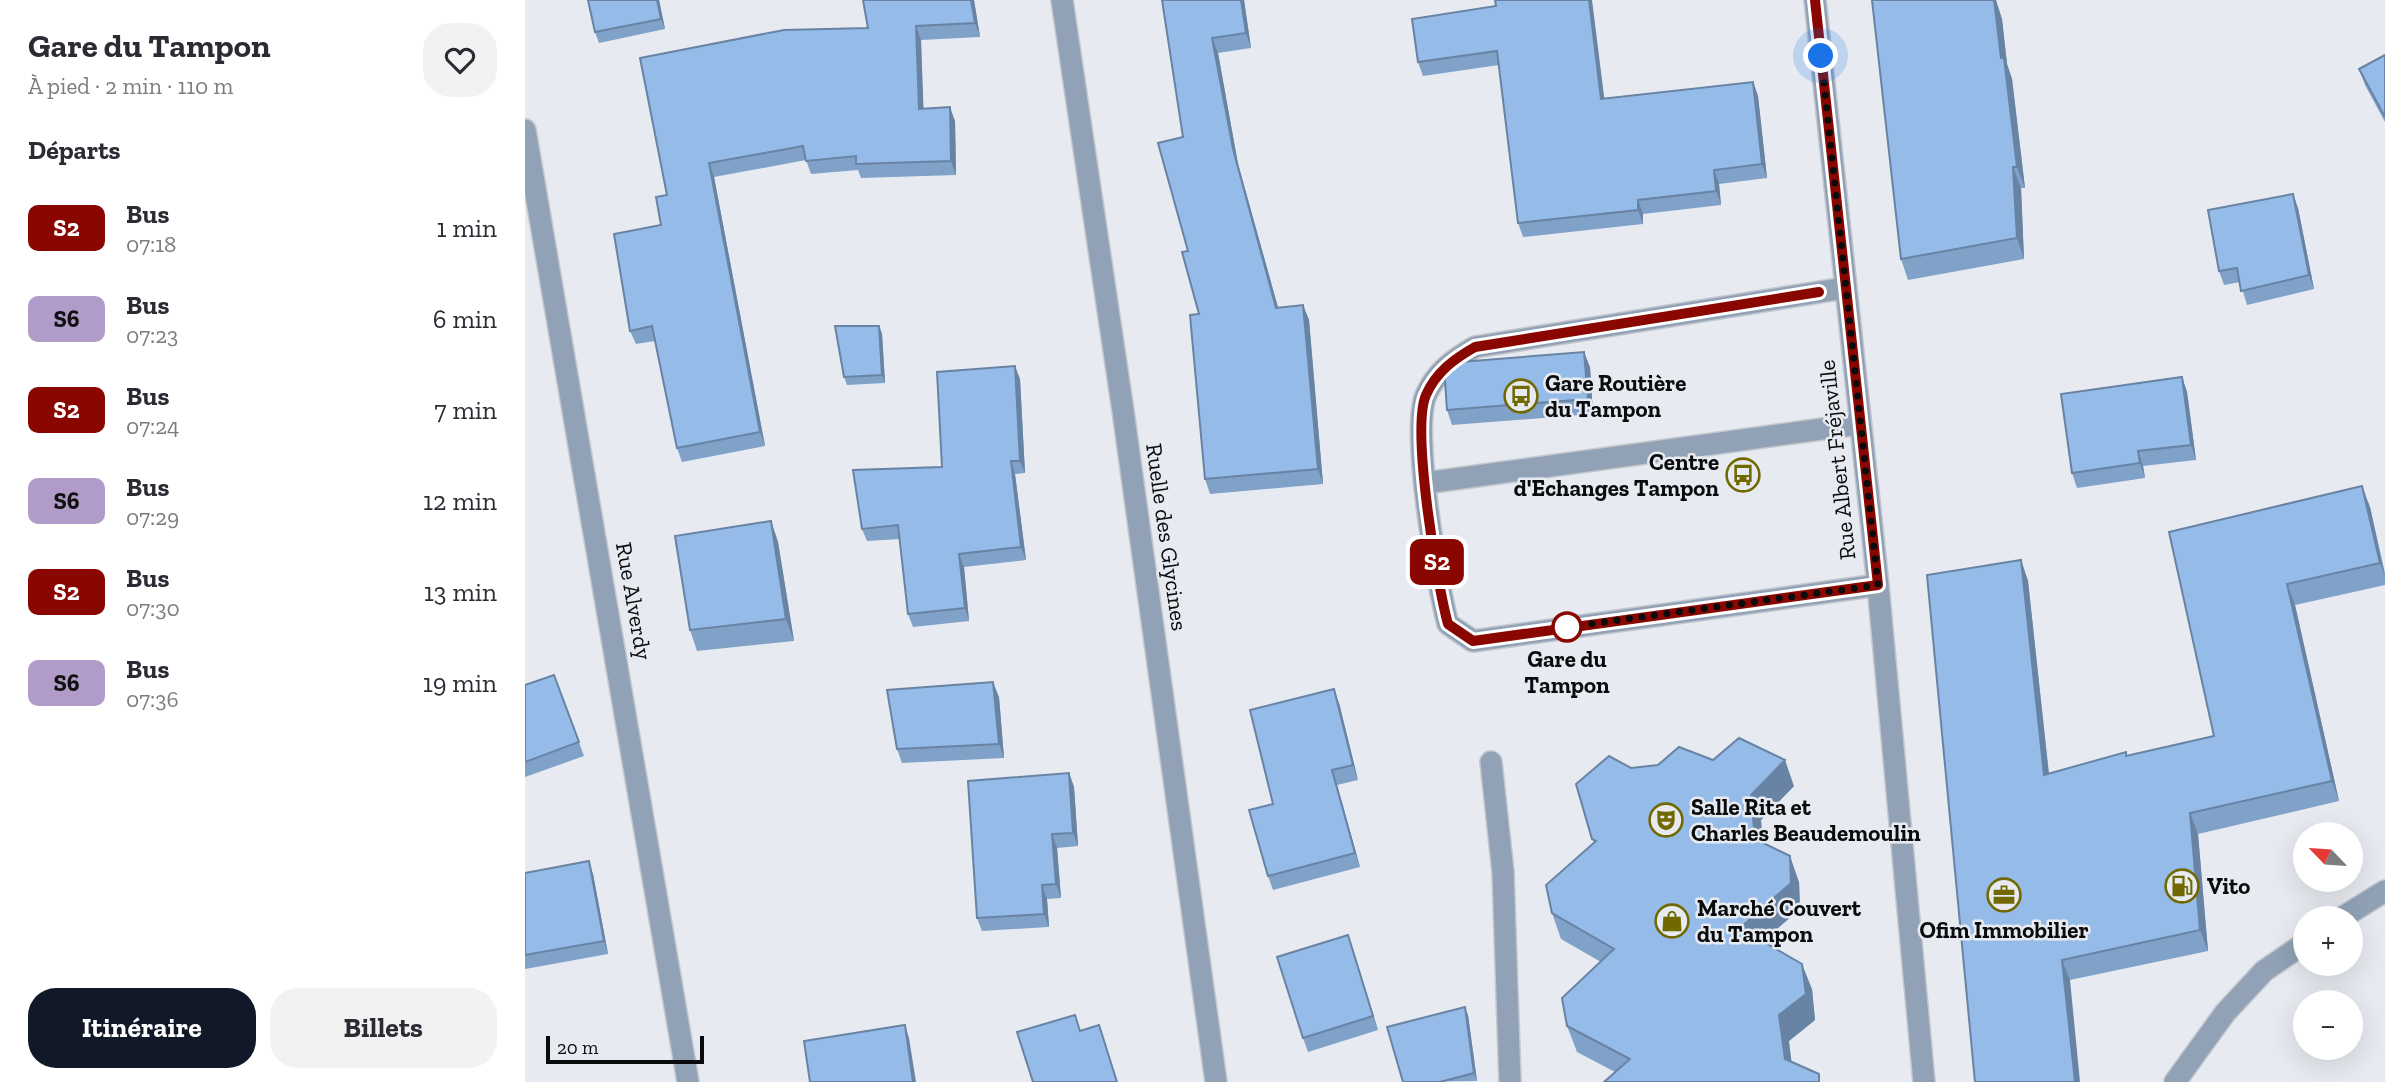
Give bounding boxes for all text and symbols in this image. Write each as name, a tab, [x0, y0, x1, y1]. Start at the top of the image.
button: heart	[423, 23, 497, 97]
text: Gare du Tampon	[28, 26, 270, 65]
your location	[1803, 38, 1838, 73]
text: À pied · 2 min · 110 m	[28, 72, 233, 100]
text: Départs	[28, 134, 120, 166]
text: Bus	[126, 198, 169, 230]
text: 1 min	[436, 212, 497, 244]
text: S2	[53, 213, 80, 242]
text: 07:18	[126, 230, 176, 258]
text: Bus	[126, 289, 169, 321]
text: 6 min	[433, 303, 497, 335]
text: S6	[53, 304, 80, 333]
text: 07:23	[126, 321, 178, 349]
street label: Rue Albert Fréjaville	[1813, 359, 1861, 561]
place label: Gare Routière du Tampon	[1545, 369, 1686, 423]
bus stop icon: Gare Routière du Tampon	[1502, 377, 1540, 415]
text: Bus	[126, 380, 169, 412]
text: 7 min	[434, 394, 497, 426]
text: S2	[53, 395, 80, 424]
text: 07:24	[126, 412, 179, 440]
street label: Ruelle des Glycines	[1140, 441, 1194, 633]
place label: Centre d'Echanges Tampon	[1514, 448, 1719, 502]
bus stop icon: Centre d'Echanges Tampon	[1724, 456, 1762, 494]
text: Bus	[126, 471, 169, 503]
text: 12 min	[423, 485, 497, 517]
text: S6	[53, 486, 80, 515]
text: 07:29	[126, 503, 179, 531]
line badge: S2	[1405, 539, 1469, 585]
street label: Rue Alverdy	[610, 540, 658, 662]
text: S2	[1424, 547, 1450, 576]
text: Bus	[126, 562, 169, 594]
text: 13 min	[424, 576, 497, 608]
text: S2	[53, 577, 80, 606]
text: 07:30	[126, 594, 180, 622]
marker: Gare du Tampon	[1552, 612, 1582, 642]
place label: Gare du Tampon	[1524, 645, 1610, 699]
text: Bus	[126, 653, 169, 685]
text: 19 min	[423, 667, 497, 699]
text: S6	[53, 668, 80, 697]
text: 07:36	[126, 685, 179, 713]
place label: Salle Rita et Charles Beaudemoulin	[1691, 793, 1921, 847]
theatre icon: Salle Rita et Charles Beaudemoulin	[1647, 801, 1685, 839]
north arrow	[2293, 822, 2363, 892]
map controls	[2293, 822, 2363, 1060]
fuel station icon: Vito	[2163, 867, 2201, 905]
place label: Vito	[2207, 872, 2250, 900]
office icon: Ofim Immobilier	[1985, 876, 2023, 914]
place label: Marché Couvert du Tampon	[1697, 894, 1862, 948]
shop icon: Marché Couvert du Tampon	[1653, 902, 1691, 940]
button: +	[2293, 906, 2363, 976]
place label: Ofim Immobilier	[1919, 916, 2089, 944]
button: Itinéraire	[28, 988, 256, 1068]
button: Billets	[270, 988, 497, 1068]
button: −	[2293, 990, 2363, 1060]
scale bar	[546, 1033, 703, 1065]
text: 20 m	[557, 1036, 598, 1059]

